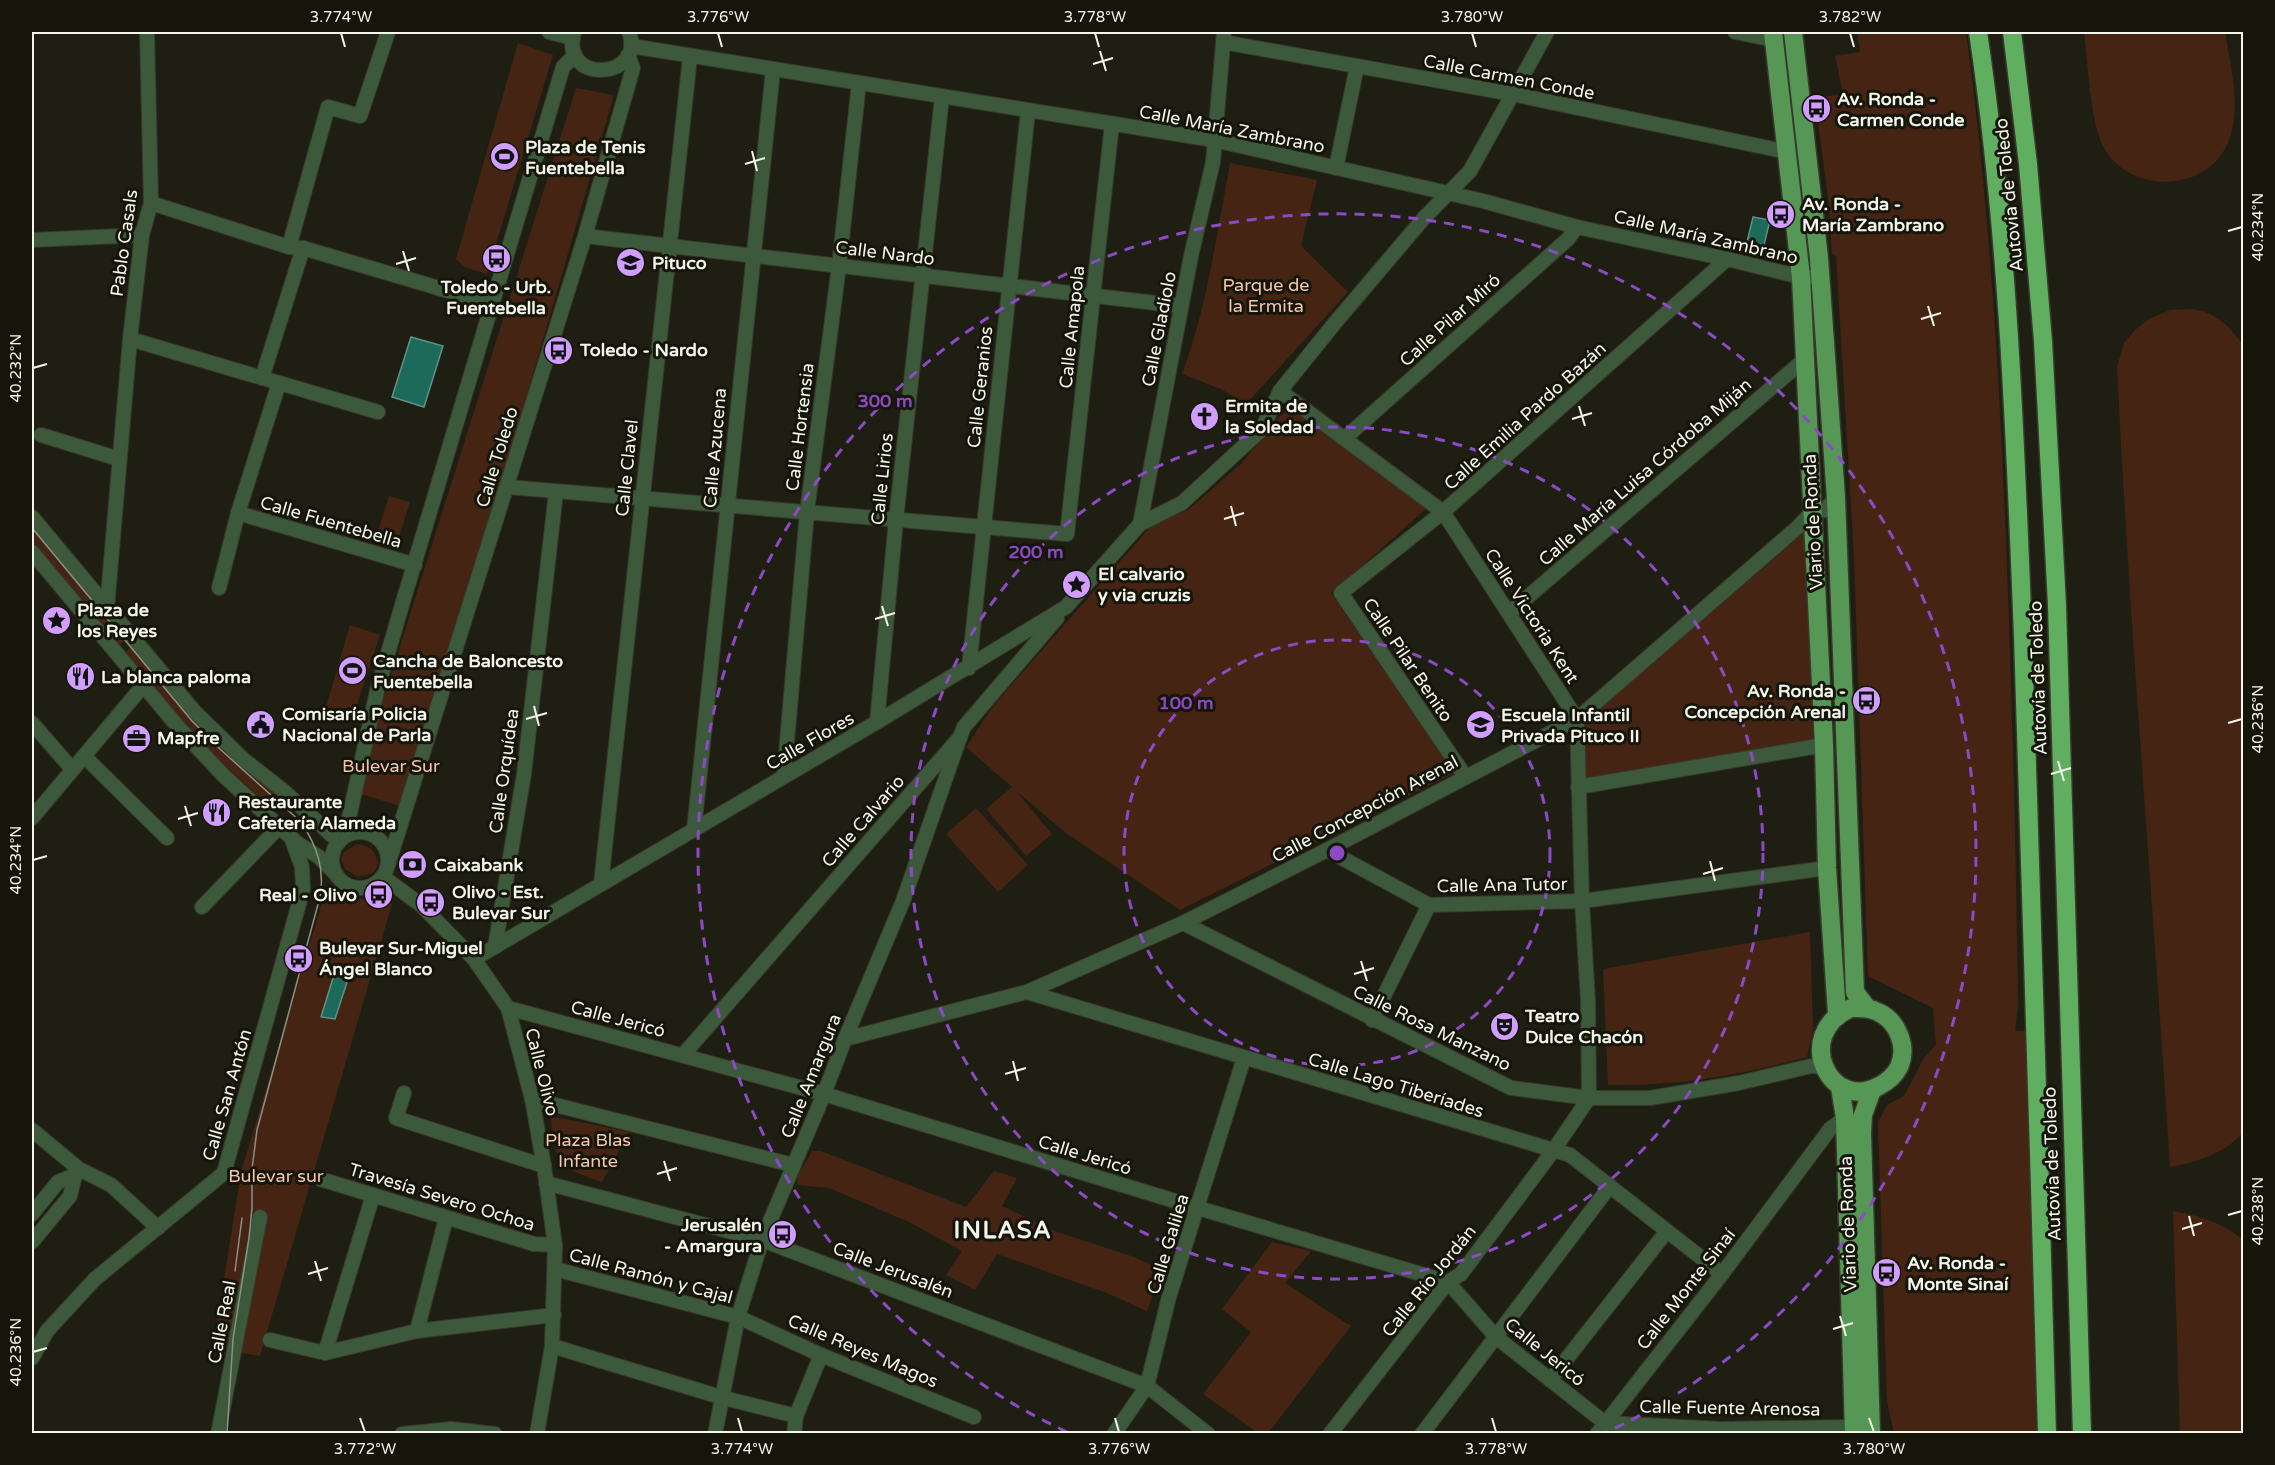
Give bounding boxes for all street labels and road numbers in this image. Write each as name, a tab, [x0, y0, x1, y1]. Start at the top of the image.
street label: Calle Carmen Conde	[1421, 50, 1597, 104]
street label: Calle María Zambrano	[1137, 100, 1327, 158]
street label: Autovía de Toledo	[1990, 117, 2028, 273]
street label: Pablo Casals	[106, 188, 142, 298]
street label: Calle María Zambrano	[1612, 205, 1800, 269]
street label: Calle Nardo	[834, 236, 936, 270]
street label: Calle Amapola	[1055, 265, 1089, 389]
street label: Calle Gladiolo	[1137, 269, 1181, 388]
street label: Calle Pilar Miró	[1395, 269, 1505, 371]
street label: Calle Geranios	[963, 325, 997, 449]
street label: Calle Emilia Pardo Bazán	[1439, 337, 1611, 495]
street label: Calle Hortensia	[781, 362, 819, 492]
street label: Calle María Luisa Córdoba Miján	[1534, 374, 1756, 570]
street label: Calle Azucena	[699, 387, 731, 509]
street label: Calle Toledo	[471, 404, 523, 510]
street label: Calle Clavel	[611, 418, 643, 518]
street label: Calle Lirios	[866, 432, 898, 526]
street label: Viario de Ronda	[1798, 453, 1828, 591]
street label: Calle Fuentebella	[258, 491, 404, 553]
street label: Calle Victoria Kent	[1480, 544, 1584, 688]
street label: Calle Pilar Benito	[1358, 594, 1458, 726]
street label: Autovía de Toledo	[2024, 600, 2052, 756]
street label: Calle Orquídea	[484, 707, 524, 835]
street label: Calle Flores	[762, 707, 858, 775]
street label: Calle Concepción Arenal	[1268, 750, 1462, 868]
street label: Calle Calvario	[817, 770, 909, 872]
street label: Calle Ana Tutor	[1436, 873, 1568, 897]
street label: Calle Rosa Manzano	[1349, 980, 1515, 1076]
street label: Calle Jericó	[568, 996, 668, 1042]
street label: Calle Amargura	[776, 1011, 846, 1141]
street label: Calle Olivo	[520, 1026, 564, 1118]
street label: Calle San Antón	[198, 1027, 256, 1163]
street label: Calle Lago Tiberíades	[1306, 1048, 1486, 1122]
street label: Autovía de Toledo	[2038, 1086, 2066, 1242]
street label: Calle Jericó	[1035, 1130, 1135, 1180]
street label: Viario de Ronda	[1835, 1155, 1861, 1293]
street label: Travesía Severo Ochoa	[346, 1158, 538, 1236]
street label: Calle Galilea	[1142, 1191, 1194, 1297]
street label: Calle Río Jordán	[1377, 1221, 1481, 1341]
street label: Calle Monte Sinaí	[1632, 1224, 1741, 1354]
street label: Calle Jerusalén	[830, 1237, 956, 1303]
street label: Calle Ramón y Cajal	[567, 1244, 735, 1308]
street label: Calle Real	[203, 1279, 241, 1365]
street label: Calle Reyes Magos	[785, 1309, 941, 1393]
street label: Calle Jericó	[1500, 1313, 1590, 1391]
street label: Calle Fuente Arenosa	[1639, 1395, 1821, 1421]

